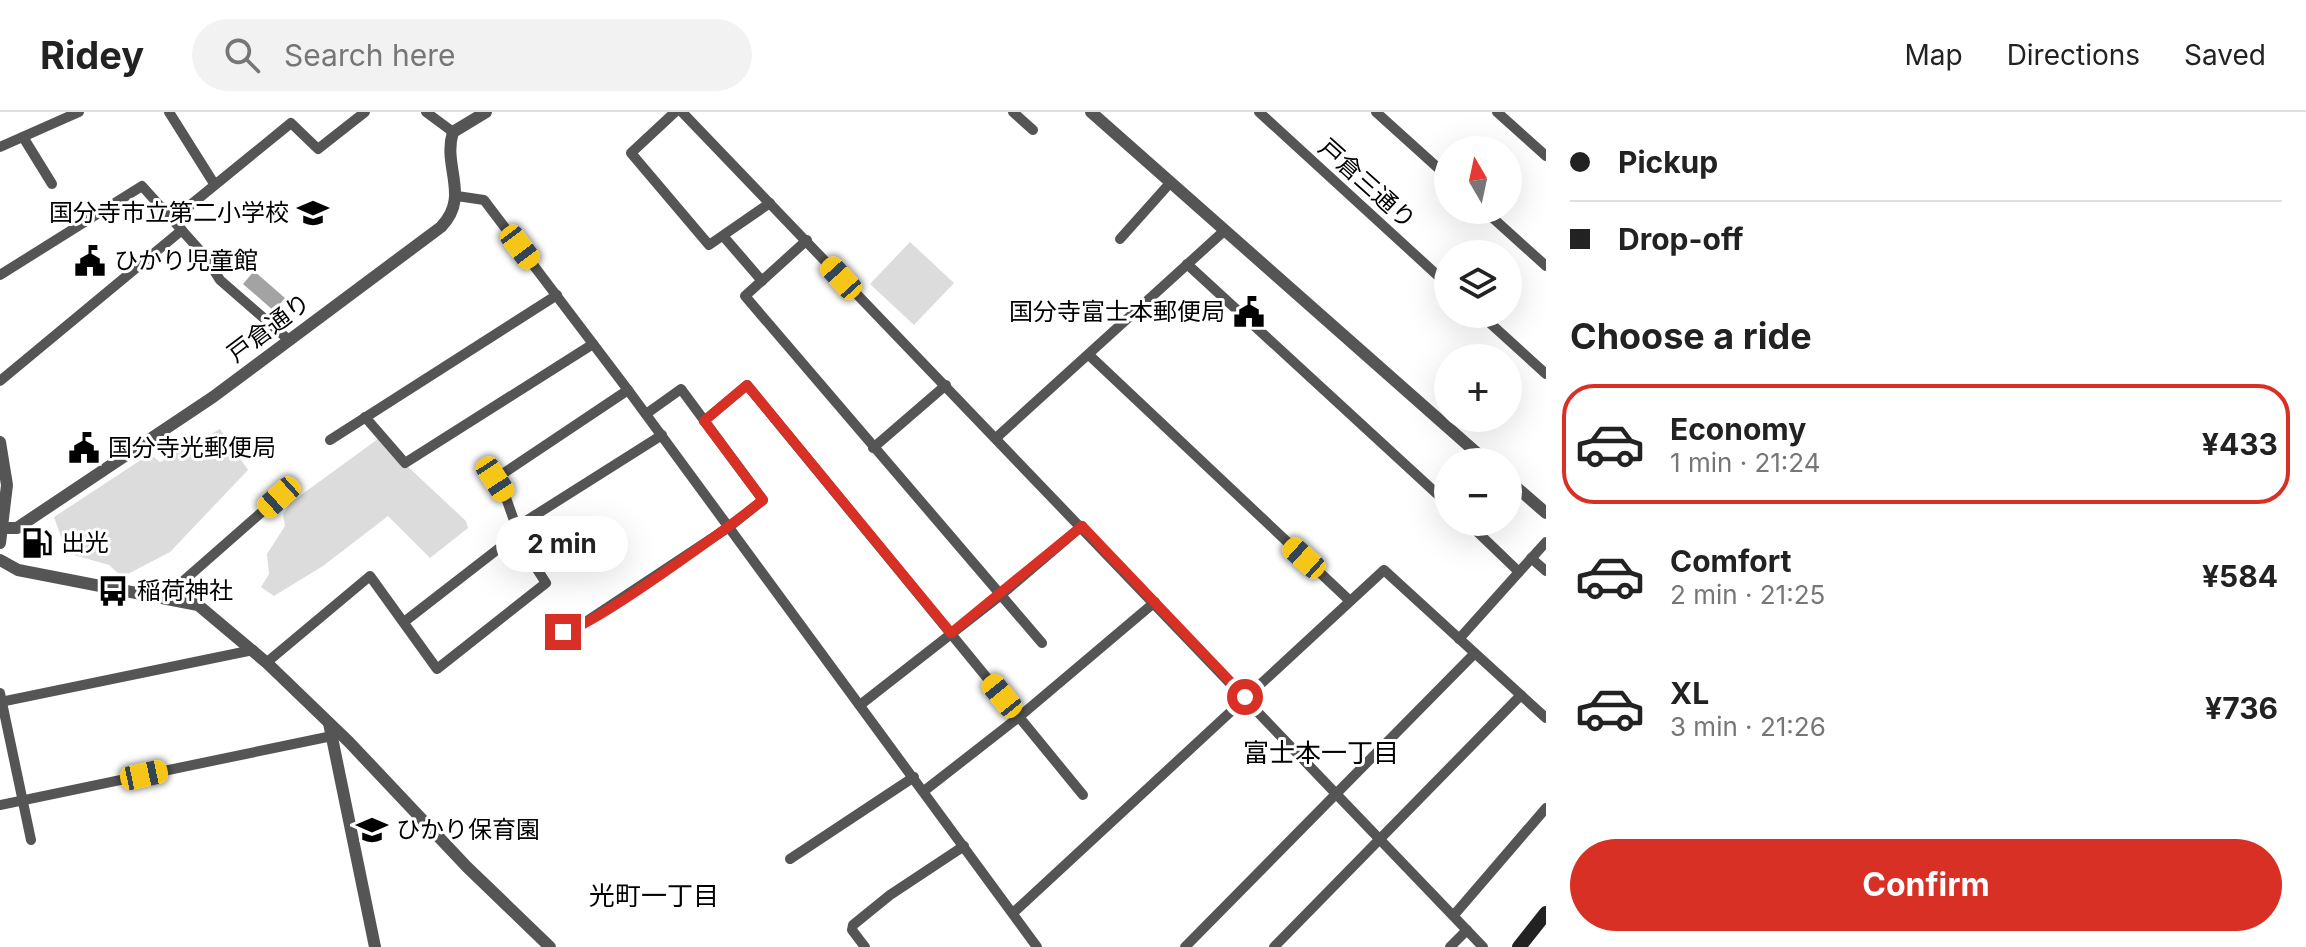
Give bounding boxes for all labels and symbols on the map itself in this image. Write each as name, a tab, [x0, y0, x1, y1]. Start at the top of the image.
street label: 戸倉三通り	[1313, 133, 1422, 235]
north arrow	[1434, 136, 1522, 224]
school or university icon: 国分寺市立第二小学校	[296, 196, 330, 230]
place label: 国分寺市立第二小学校	[49, 198, 289, 227]
car	[496, 221, 544, 273]
public building icon: ひかり児童館	[73, 244, 107, 278]
place label: ひかり児童館	[114, 246, 258, 275]
car	[816, 252, 866, 304]
street label: 戸倉通り	[222, 287, 316, 368]
public building icon: 国分寺富士本郵便局	[1232, 295, 1266, 329]
place label: 国分寺富士本郵便局	[1009, 297, 1225, 326]
public building icon: 国分寺光郵便局	[67, 431, 101, 465]
place label: 国分寺光郵便局	[108, 433, 276, 462]
car	[472, 452, 518, 506]
car	[253, 472, 305, 522]
callout: 2 min	[497, 516, 629, 572]
fuel station icon: 出光	[20, 526, 54, 560]
place label: 出光	[61, 528, 109, 557]
car	[1278, 533, 1330, 583]
bus stop icon: 稲荷神社	[96, 574, 130, 608]
place label: 稲荷神社	[137, 576, 233, 605]
route end	[545, 614, 581, 650]
car	[978, 670, 1026, 722]
route start	[1227, 679, 1263, 715]
district label: 富士本一丁目	[1243, 737, 1399, 768]
car	[118, 758, 170, 792]
school or university icon: ひかり保育園	[355, 813, 389, 847]
place label: ひかり保育園	[396, 815, 540, 844]
district label: 光町一丁目	[589, 880, 719, 911]

